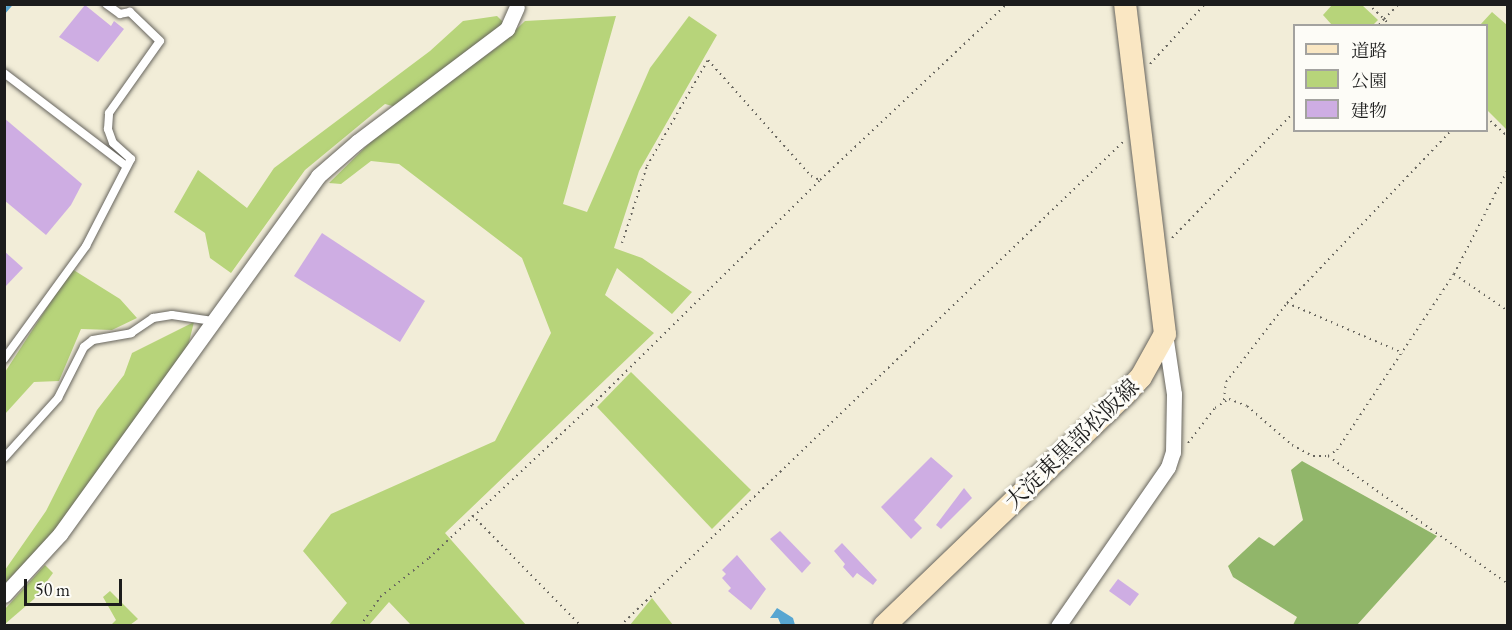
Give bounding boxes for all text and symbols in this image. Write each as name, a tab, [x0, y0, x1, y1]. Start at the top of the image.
legend	[1293, 24, 1488, 132]
text: 道路	[1351, 39, 1387, 62]
text: 公園	[1351, 69, 1387, 92]
text: 建物	[1351, 99, 1387, 122]
street label: 大淀東黒部松阪線	[1000, 373, 1144, 515]
scale bar	[27, 567, 124, 605]
text: 50 m	[35, 578, 70, 601]

